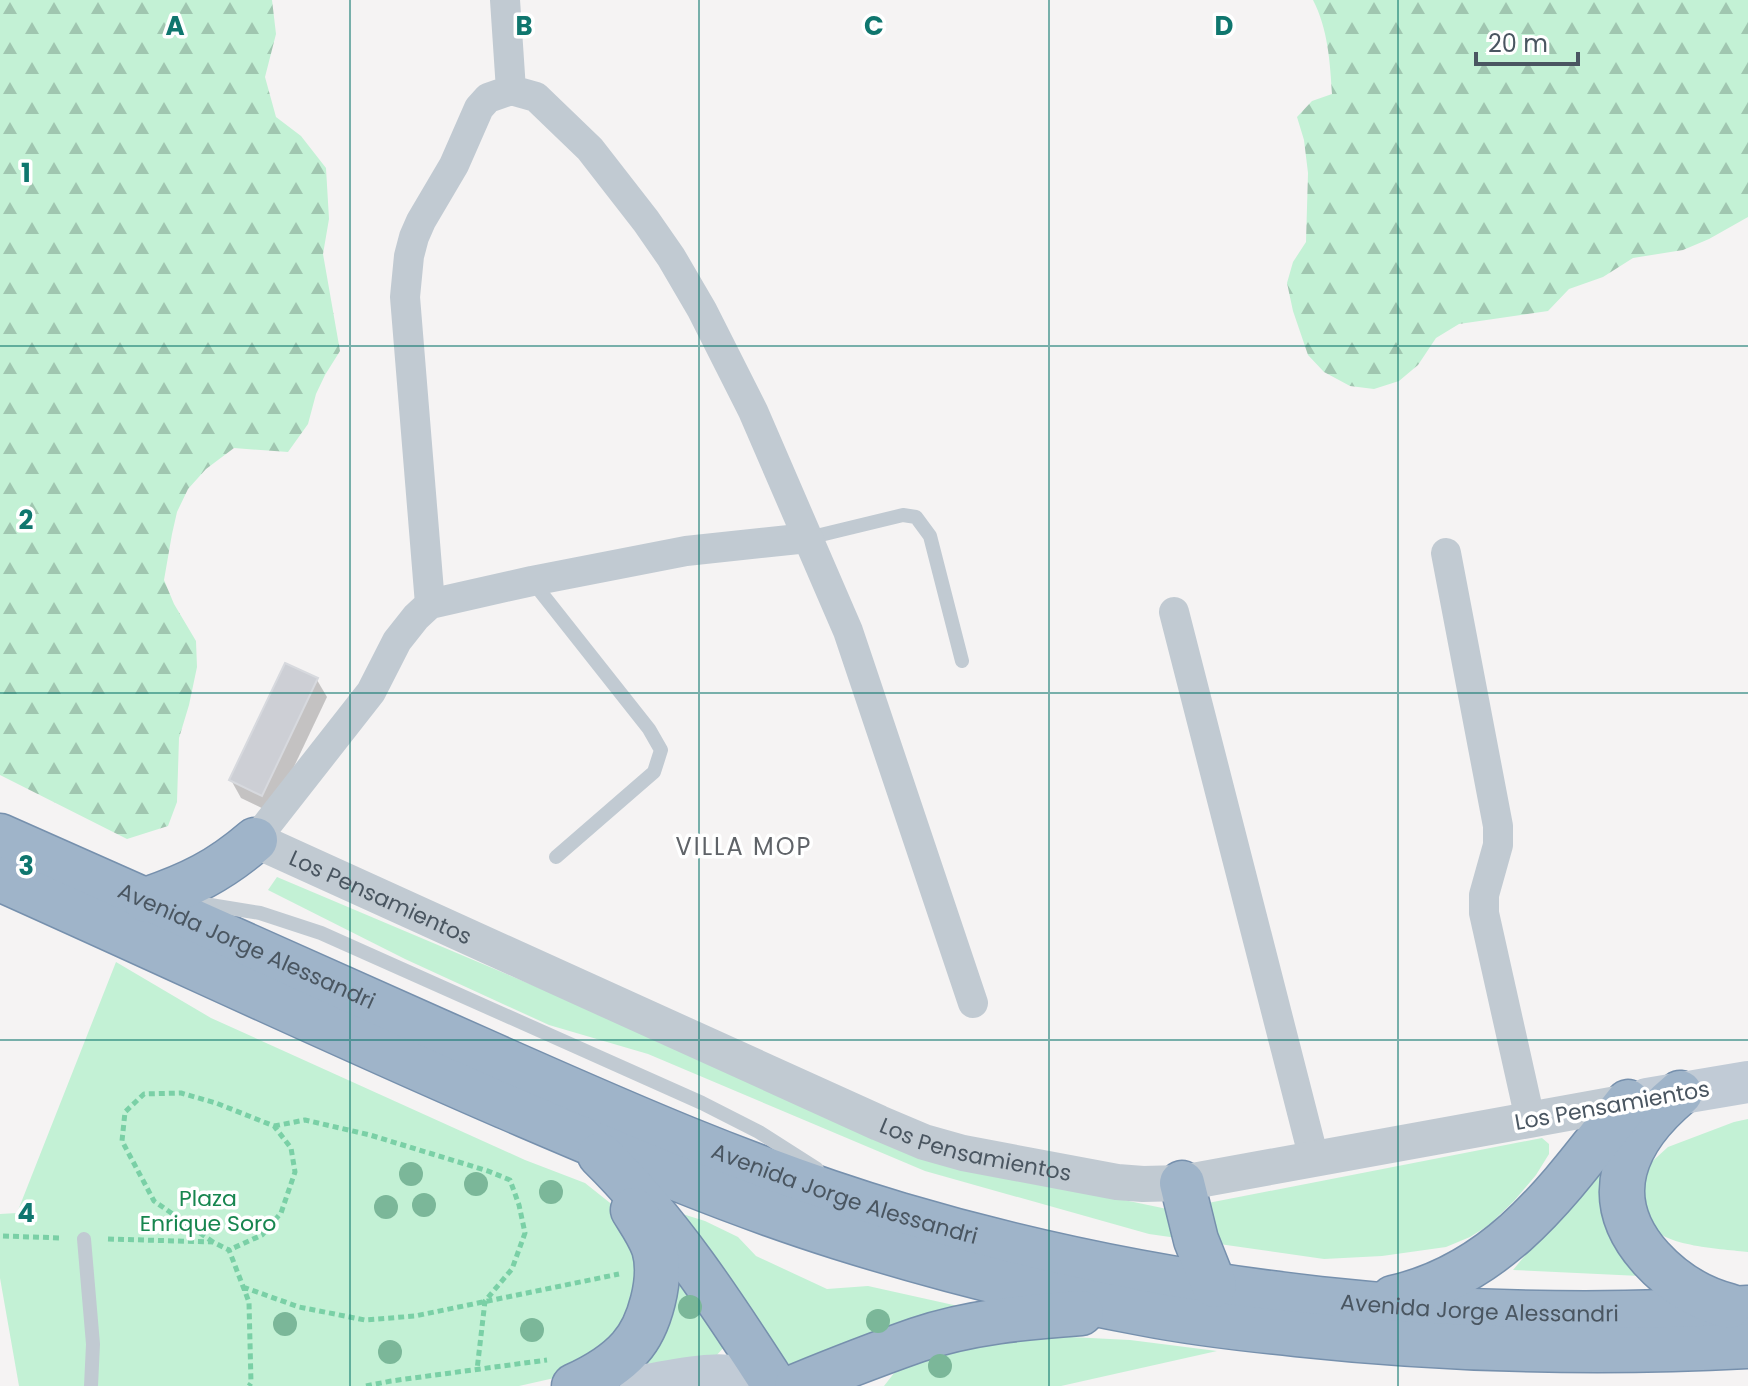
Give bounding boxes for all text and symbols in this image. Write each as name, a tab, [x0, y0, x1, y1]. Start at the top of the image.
text: A	[165, 8, 185, 44]
text: B	[515, 8, 533, 44]
text: C	[864, 8, 884, 44]
text: D	[1215, 8, 1234, 44]
scale bar	[1476, 16, 1578, 66]
text: 20 m	[1488, 27, 1548, 60]
text: 1	[21, 155, 31, 191]
text: 2	[19, 502, 34, 538]
district label: VILLA MOP	[676, 830, 812, 863]
street label: Los Pensamientos	[284, 843, 477, 952]
text: 3	[18, 848, 34, 884]
street label: Avenida Jorge Alessandri	[113, 875, 380, 1017]
street label: Los Pensamientos	[1512, 1073, 1712, 1138]
street label: Los Pensamientos	[875, 1110, 1074, 1189]
street label: Avenida Jorge Alessandri	[707, 1136, 981, 1252]
park label: Plaza Enrique Soro	[140, 1183, 276, 1239]
text: 4	[17, 1195, 35, 1231]
street label: Avenida Jorge Alessandri	[1339, 1286, 1619, 1329]

